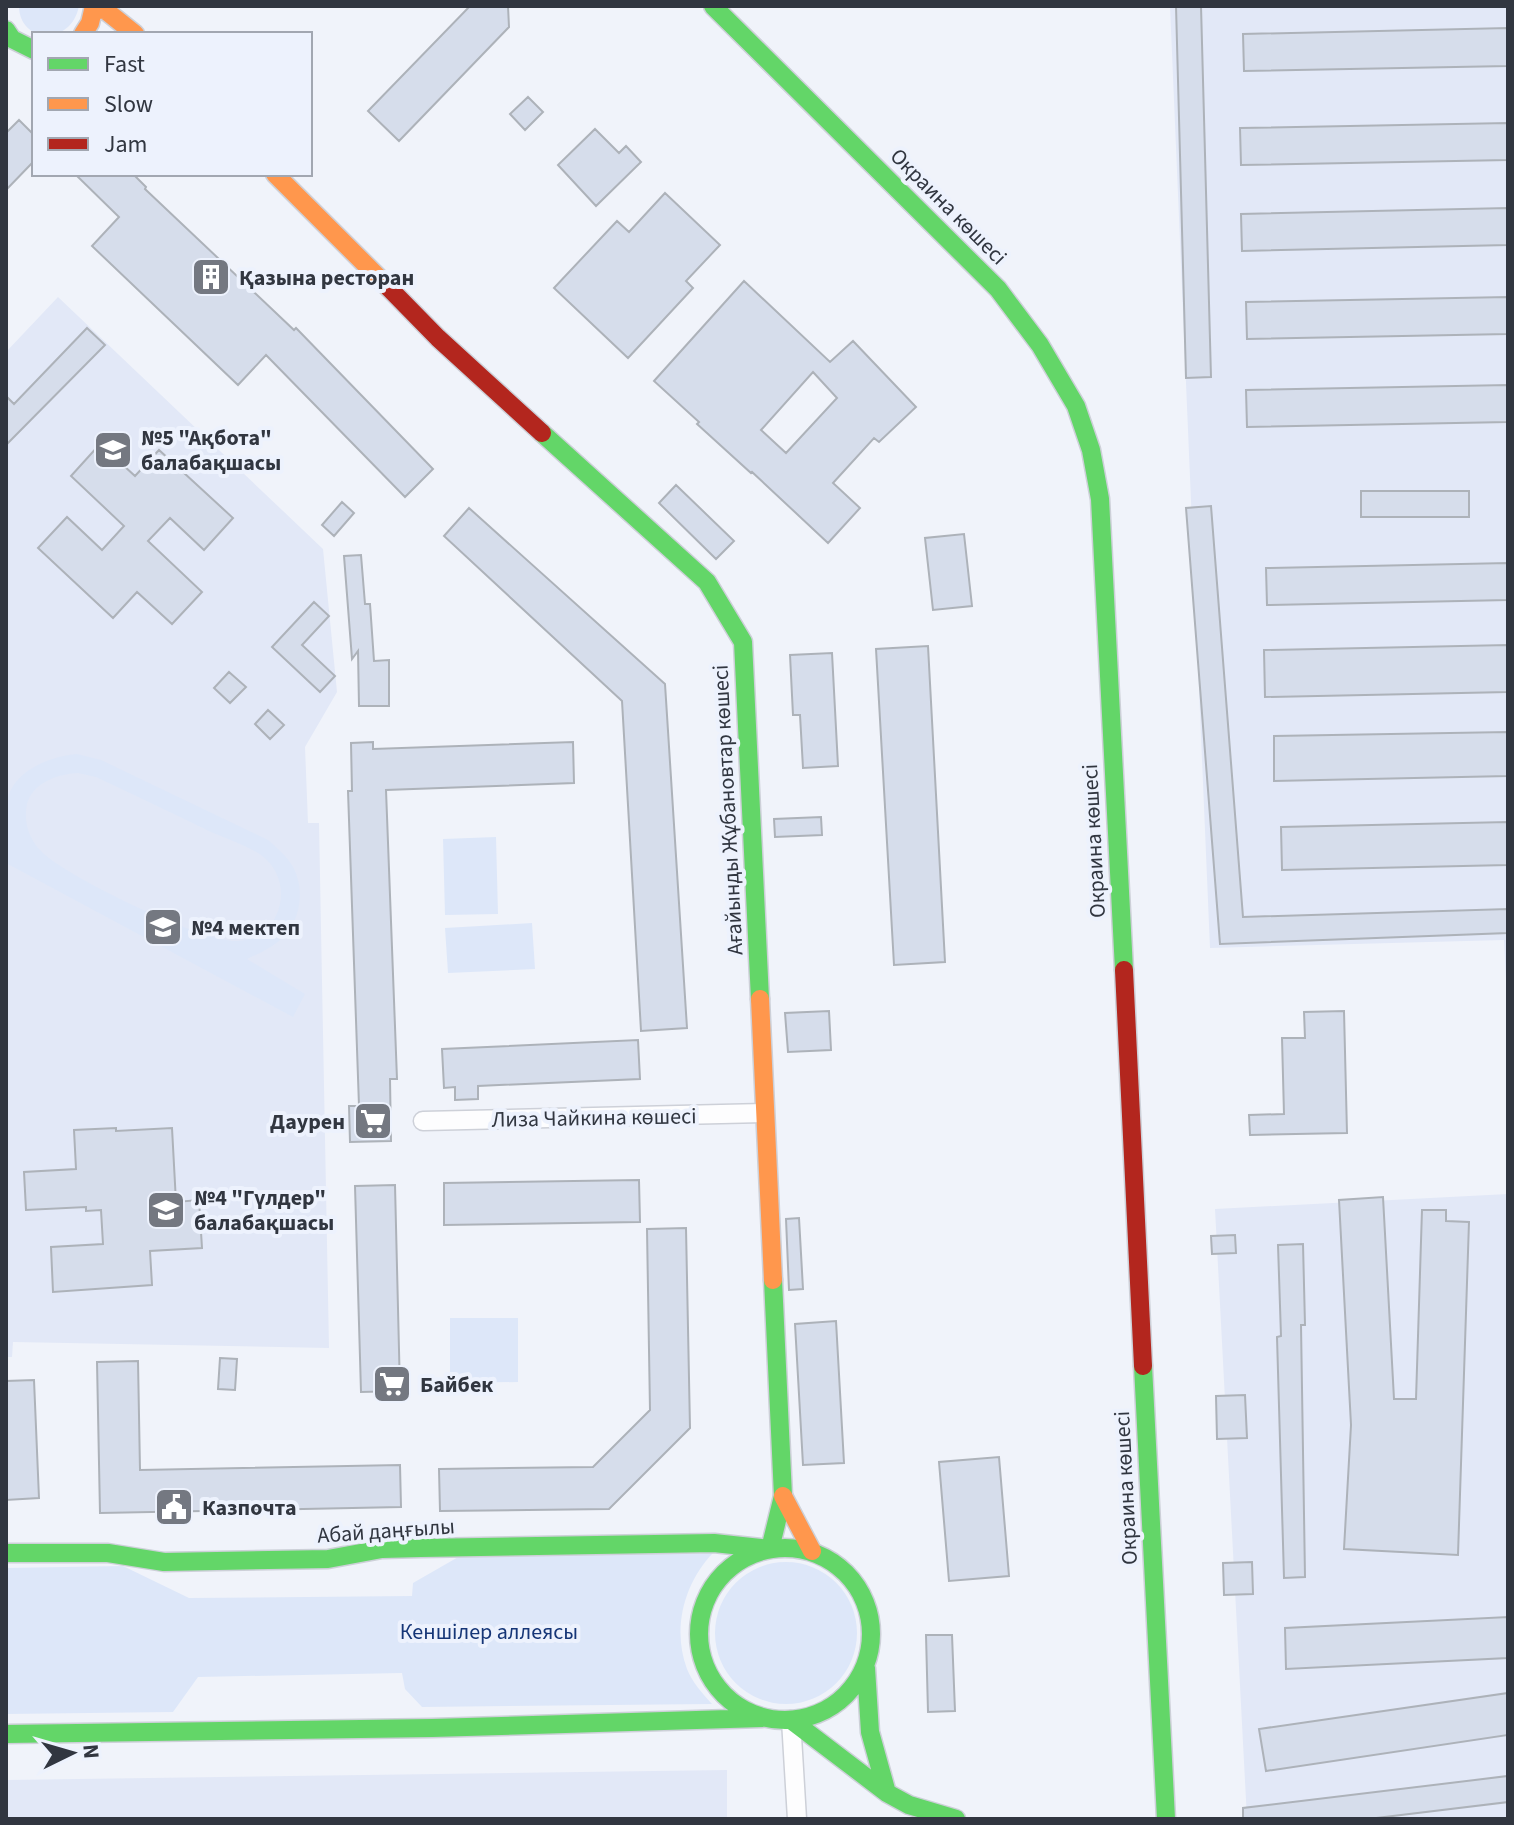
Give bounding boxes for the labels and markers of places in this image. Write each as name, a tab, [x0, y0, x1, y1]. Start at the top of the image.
building icon: Қазына ресторан	[190, 256, 232, 298]
place label: Қазына ресторан	[239, 262, 414, 294]
place label: №5 "Ақбота" балабақшасы	[141, 422, 281, 479]
school or university icon: №5 "Ақбота" балабақшасы	[92, 429, 134, 471]
school or university icon: №4 мектеп	[142, 906, 184, 948]
place label: №4 мектеп	[191, 912, 300, 944]
supermarket icon: Даурен	[352, 1100, 394, 1142]
place label: Даурен	[270, 1106, 345, 1138]
place label: №4 "Гүлдер" балабақшасы	[194, 1182, 334, 1239]
school or university icon: №4 "Гүлдер" балабақшасы	[145, 1189, 187, 1231]
supermarket icon: Байбек	[371, 1363, 413, 1405]
place label: Байбек	[420, 1369, 493, 1401]
public building icon: Казпочта	[153, 1486, 195, 1528]
place label: Казпочта	[202, 1492, 296, 1524]

